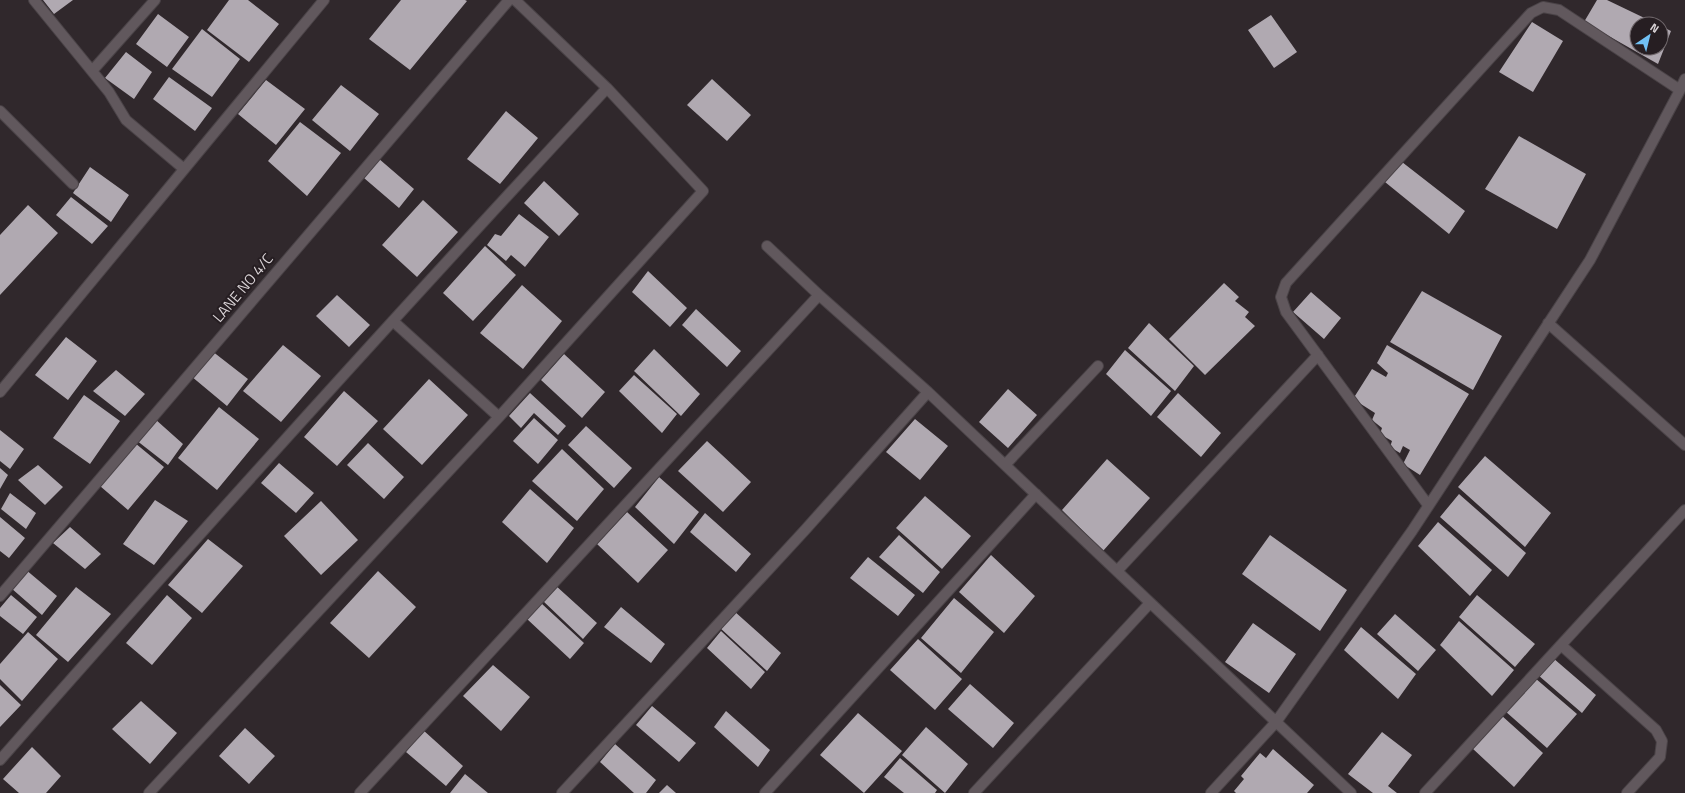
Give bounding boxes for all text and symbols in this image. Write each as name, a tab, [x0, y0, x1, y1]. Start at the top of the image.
north arrow	[1629, 16, 1669, 56]
text: N	[1647, 19, 1662, 37]
street label: LANE NO 4/C	[207, 248, 278, 327]

